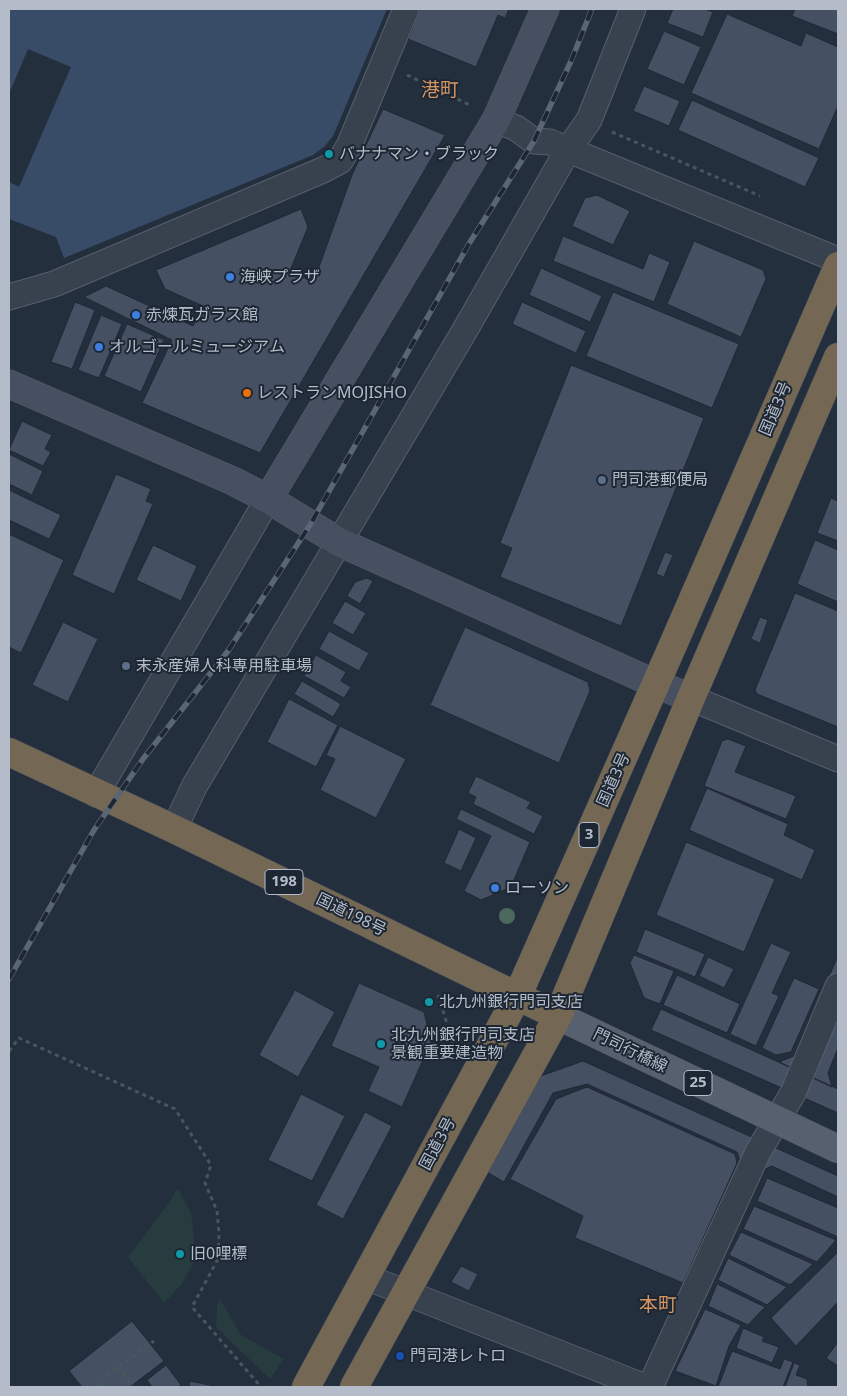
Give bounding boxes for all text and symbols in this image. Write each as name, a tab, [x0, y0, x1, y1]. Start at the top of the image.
district label: 港町	[421, 80, 459, 102]
place label: バナナマン・ブラック	[339, 144, 499, 164]
marker: バナナマン・ブラック	[323, 148, 335, 160]
place label: 海峡プラザ	[240, 267, 320, 287]
marker: 海峡プラザ	[224, 271, 236, 283]
place label: 赤煉瓦ガラス館	[146, 305, 258, 325]
marker: 赤煉瓦ガラス館	[130, 309, 142, 321]
place label: オルゴールミュージアム	[109, 337, 285, 357]
marker: オルゴールミュージアム	[93, 341, 105, 353]
street label: 国道3号	[756, 379, 796, 439]
place label: レストランMOJISHO	[257, 383, 407, 403]
marker: レストランMOJISHO	[241, 387, 253, 399]
place label: 門司港郵便局	[612, 470, 708, 490]
marker: 門司港郵便局	[596, 474, 608, 486]
place label: 末永産婦人科専用駐車場	[136, 656, 312, 676]
marker: 末永産婦人科専用駐車場	[120, 660, 132, 672]
street label: 国道3号	[594, 750, 634, 810]
road number: 3	[579, 822, 599, 848]
road number: 198	[265, 870, 303, 894]
place label: ローソン	[505, 878, 569, 898]
marker: ローソン	[489, 882, 501, 894]
street label: 国道198号	[313, 890, 389, 940]
place label: 北九州銀行門司支店	[439, 992, 583, 1012]
marker: 北九州銀行門司支店	[423, 996, 435, 1008]
place label: 北九州銀行門司支店 景観重要建造物	[391, 1025, 535, 1063]
street label: 門司行橋線	[590, 1025, 670, 1077]
marker: 北九州銀行門司支店 景観重要建造物	[375, 1038, 387, 1050]
road number: 25	[684, 1070, 712, 1096]
street label: 国道3号	[416, 1114, 460, 1174]
place label: 旧0哩標	[190, 1244, 247, 1264]
marker: 旧0哩標	[174, 1248, 186, 1260]
district label: 本町	[639, 1295, 677, 1317]
place label: 門司港レトロ	[410, 1346, 506, 1366]
marker: 門司港レトロ	[394, 1350, 406, 1362]

